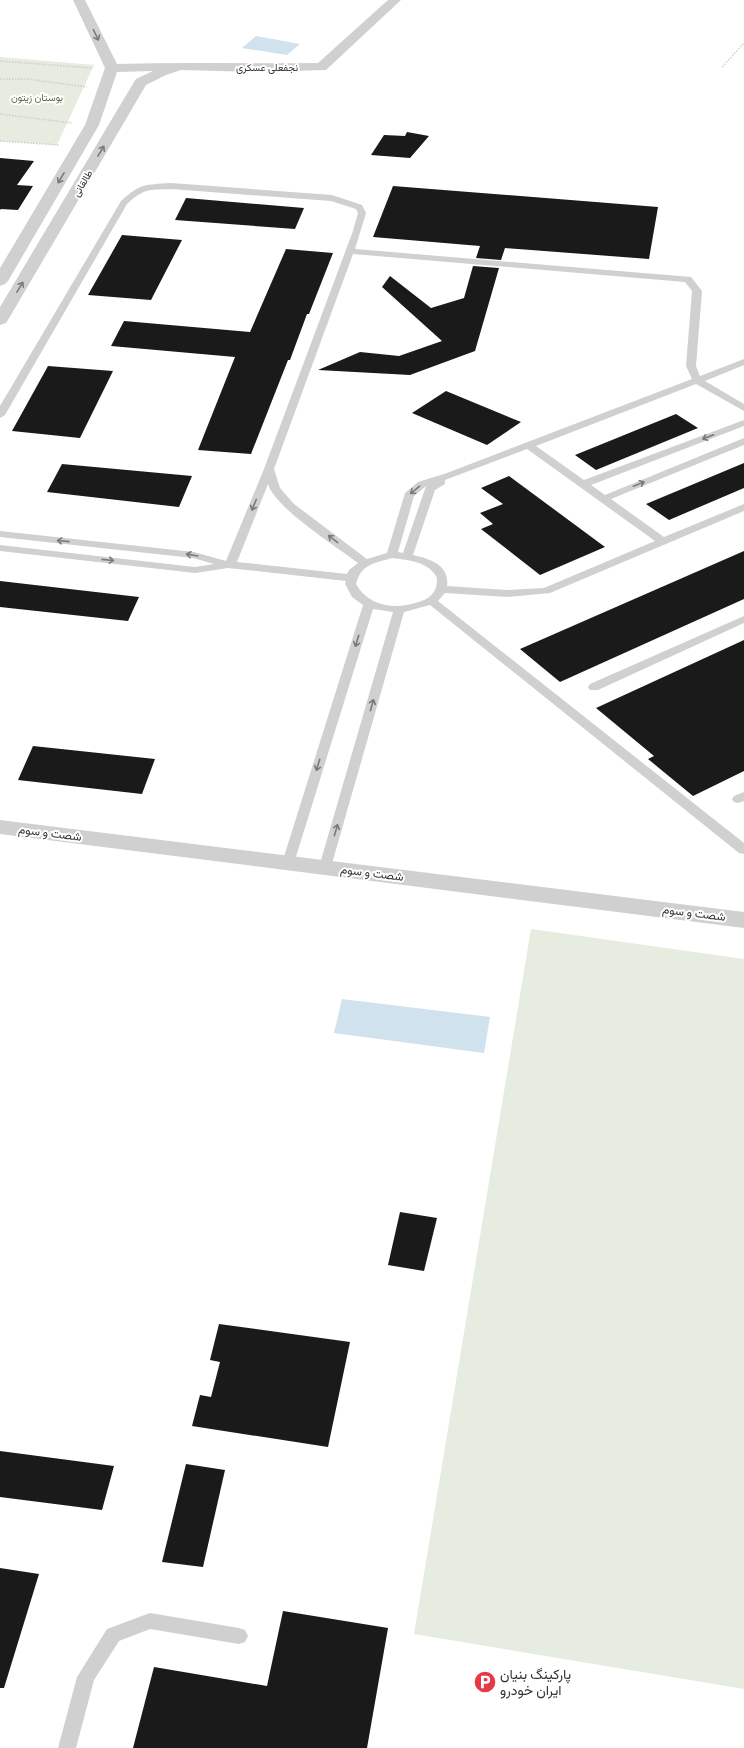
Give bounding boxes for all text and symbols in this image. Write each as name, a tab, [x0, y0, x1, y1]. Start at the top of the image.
one-way arrow	[93, 29, 101, 41]
street label: نجفعلی عسکری	[236, 62, 298, 74]
park label: بوستان زیتون	[11, 92, 63, 104]
one-way arrow	[97, 145, 105, 157]
street label: طالقانی	[70, 168, 96, 199]
one-way arrow	[57, 172, 65, 184]
one-way arrow	[16, 282, 24, 293]
one-way arrow	[702, 434, 714, 442]
one-way arrow	[633, 480, 645, 487]
one-way arrow	[410, 486, 421, 495]
one-way arrow	[250, 499, 257, 511]
one-way arrow	[328, 534, 339, 543]
one-way arrow	[57, 537, 70, 544]
one-way arrow	[186, 551, 199, 559]
one-way arrow	[101, 556, 114, 564]
one-way arrow	[353, 635, 360, 648]
one-way arrow	[369, 699, 376, 712]
one-way arrow	[314, 759, 321, 772]
street label: شصت و سوم	[17, 822, 82, 845]
one-way arrow	[333, 824, 340, 837]
street label: شصت و سوم	[339, 862, 404, 885]
street label: شصت و سوم	[661, 902, 726, 925]
place label: پارکینگ بنیان ایران خودرو	[500, 1666, 571, 1699]
parking icon: پارکینگ بنیان ایران خودرو	[472, 1669, 498, 1695]

